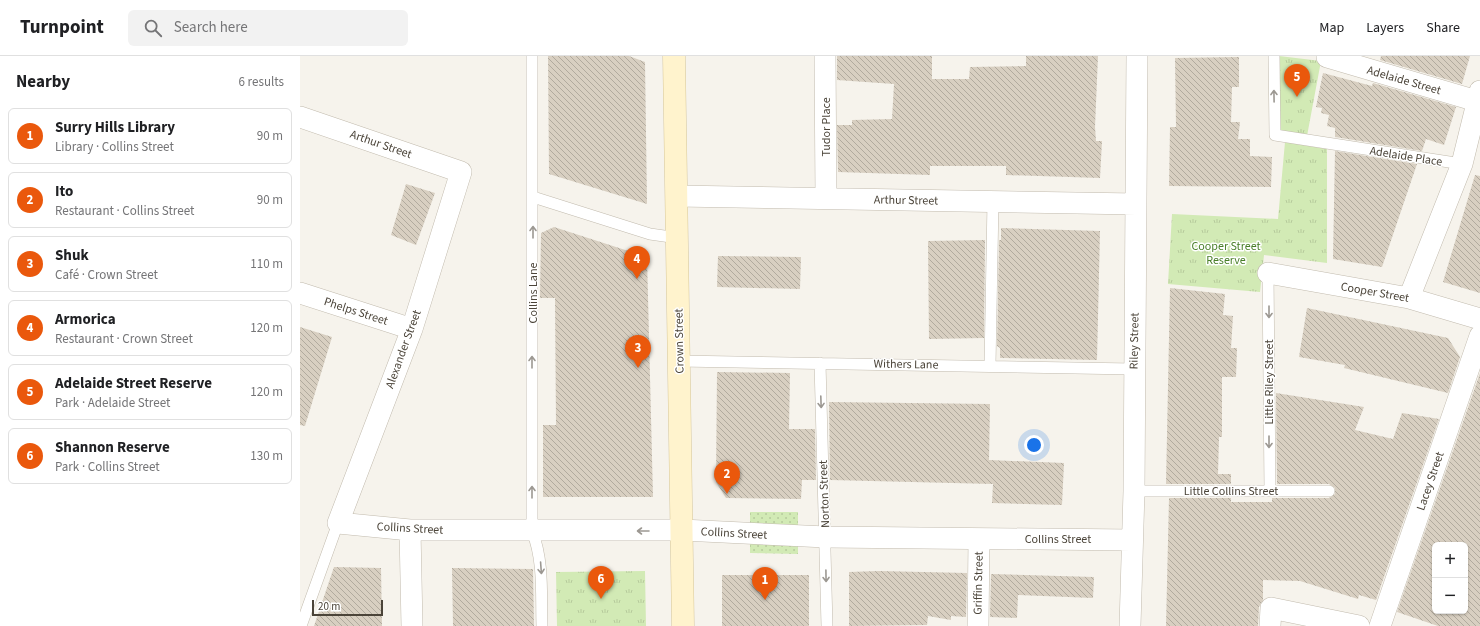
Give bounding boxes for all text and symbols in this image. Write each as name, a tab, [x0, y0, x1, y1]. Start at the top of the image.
search box	[128, 10, 408, 46]
text: Turnpoint	[20, 14, 104, 41]
icon: search	[142, 17, 164, 39]
text: Search here	[174, 17, 248, 38]
text: Map	[1319, 18, 1344, 38]
text: Layers	[1366, 18, 1404, 38]
text: Share	[1426, 18, 1460, 38]
street label: Adelaide Street	[1365, 62, 1443, 99]
pin: 5	[1284, 64, 1310, 97]
text: Nearby	[16, 70, 70, 94]
text: 6 results	[239, 73, 284, 91]
one-way arrow	[1271, 90, 1278, 103]
street label: Tudor Place	[818, 97, 835, 157]
text: Surry Hills Library	[55, 117, 175, 138]
street label: Arthur Street	[348, 126, 414, 163]
text: 1	[27, 127, 33, 145]
text: 90 m	[257, 127, 283, 145]
text: Library · Collins Street	[55, 138, 174, 156]
street label: Adelaide Place	[1368, 142, 1443, 171]
text: Ito	[55, 181, 73, 202]
text: 2	[27, 191, 33, 209]
text: 90 m	[257, 191, 283, 209]
street label: Arthur Street	[874, 191, 938, 210]
text: Restaurant · Collins Street	[55, 202, 194, 220]
one-way arrow	[529, 226, 537, 239]
park label: Cooper Street Reserve	[1191, 238, 1261, 269]
text: Shuk	[55, 245, 89, 266]
pin: 4	[624, 246, 650, 279]
text: 3	[27, 255, 33, 273]
text: 110 m	[250, 255, 283, 273]
street label: Collins Lane	[525, 263, 542, 323]
text: Café · Crown Street	[55, 266, 158, 284]
street label: Cooper Street	[1339, 278, 1410, 307]
street label: Phelps Street	[322, 293, 390, 330]
one-way arrow	[1265, 305, 1273, 318]
street label: Alexander Street	[381, 307, 426, 391]
street label: Crown Street	[670, 308, 689, 374]
text: Armorica	[55, 309, 116, 330]
street label: Riley Street	[1126, 312, 1143, 370]
text: 4	[27, 319, 33, 337]
text: 120 m	[250, 319, 283, 337]
text: Restaurant · Crown Street	[55, 330, 193, 348]
pin: 3	[625, 335, 651, 368]
street label: Little Riley Street	[1261, 340, 1278, 425]
street label: Withers Lane	[873, 355, 939, 374]
one-way arrow	[528, 356, 536, 369]
text: Adelaide Street Reserve	[55, 373, 212, 394]
text: 5	[27, 383, 33, 401]
text: 120 m	[250, 383, 283, 401]
text: Park · Adelaide Street	[55, 394, 170, 412]
one-way arrow	[818, 395, 825, 408]
your location	[1024, 435, 1044, 455]
one-way arrow	[1265, 435, 1273, 448]
text: Shannon Reserve	[55, 437, 170, 458]
text: 6	[27, 447, 33, 465]
text: 130 m	[250, 447, 283, 465]
street label: Lacey Street	[1412, 449, 1448, 513]
text: Park · Collins Street	[55, 458, 160, 476]
street label: Norton Street	[815, 460, 834, 528]
pin: 2	[714, 461, 740, 494]
street label: Little Collins Street	[1184, 483, 1278, 500]
one-way arrow	[528, 486, 536, 499]
street label: Collins Street	[376, 518, 444, 539]
street label: Collins Street	[700, 523, 768, 544]
one-way arrow	[637, 527, 650, 535]
street label: Collins Street	[1025, 531, 1091, 548]
map controls	[1432, 542, 1468, 614]
button: +	[1432, 542, 1468, 578]
street label: Griffin Street	[969, 551, 988, 615]
one-way arrow	[537, 561, 544, 574]
pin: 6	[588, 566, 614, 599]
pin: 1	[752, 567, 778, 600]
one-way arrow	[822, 569, 830, 582]
button: −	[1432, 578, 1468, 614]
scale bar	[312, 598, 383, 617]
text: 20 m	[318, 599, 340, 614]

